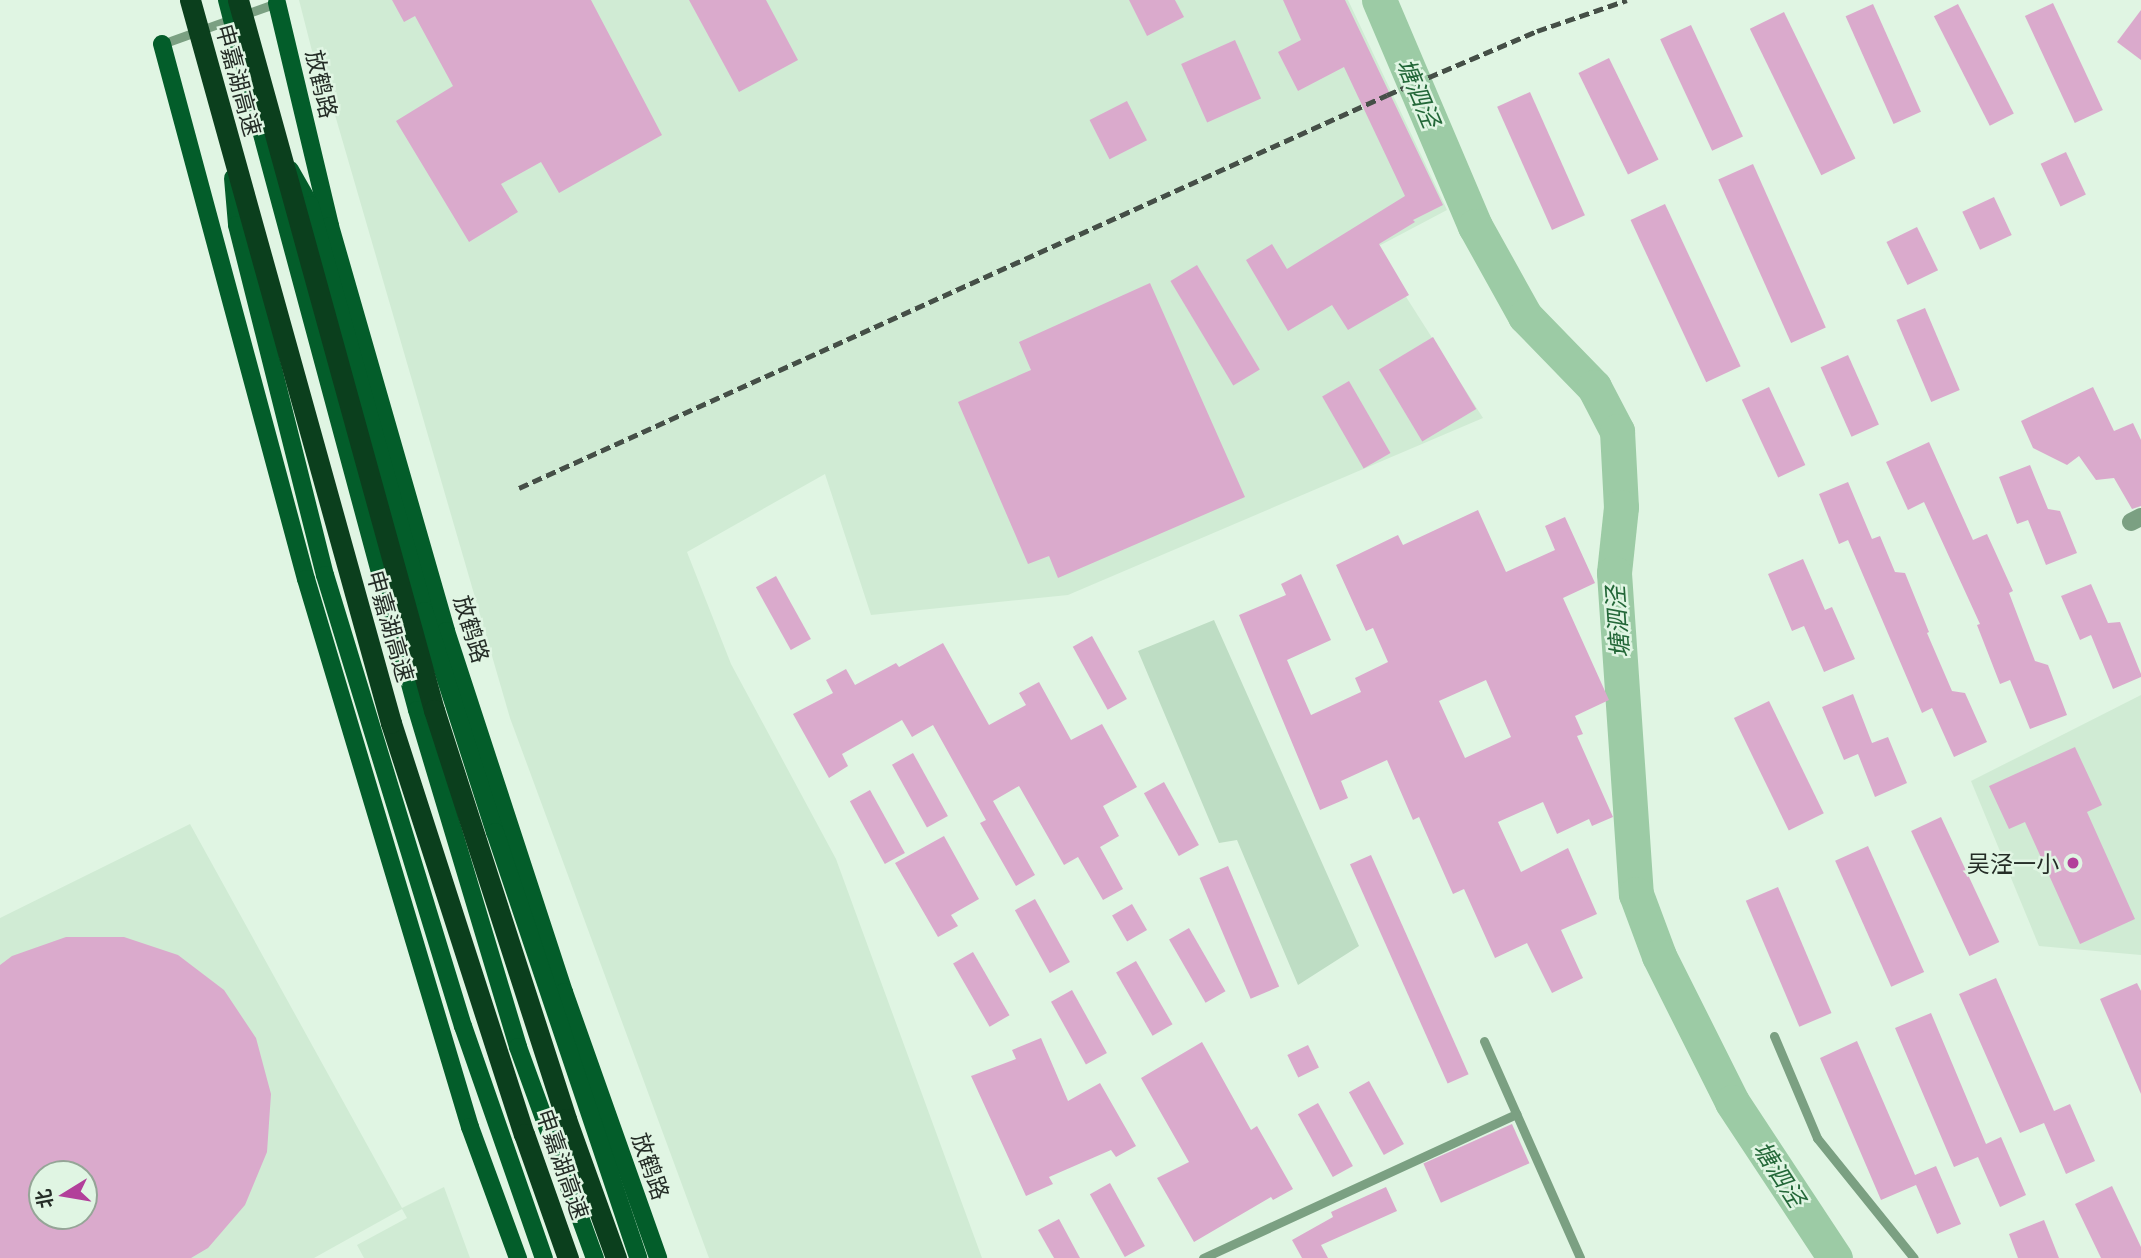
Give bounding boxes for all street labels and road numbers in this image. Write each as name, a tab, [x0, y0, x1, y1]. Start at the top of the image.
street label: 申嘉湖高速	[211, 21, 267, 139]
street label: 放鹤路	[301, 47, 343, 121]
street label: 申嘉湖高速	[362, 567, 420, 685]
street label: 放鹤路	[449, 592, 495, 666]
street label: 申嘉湖高速	[531, 1105, 595, 1223]
street label: 放鹤路	[627, 1129, 675, 1203]

